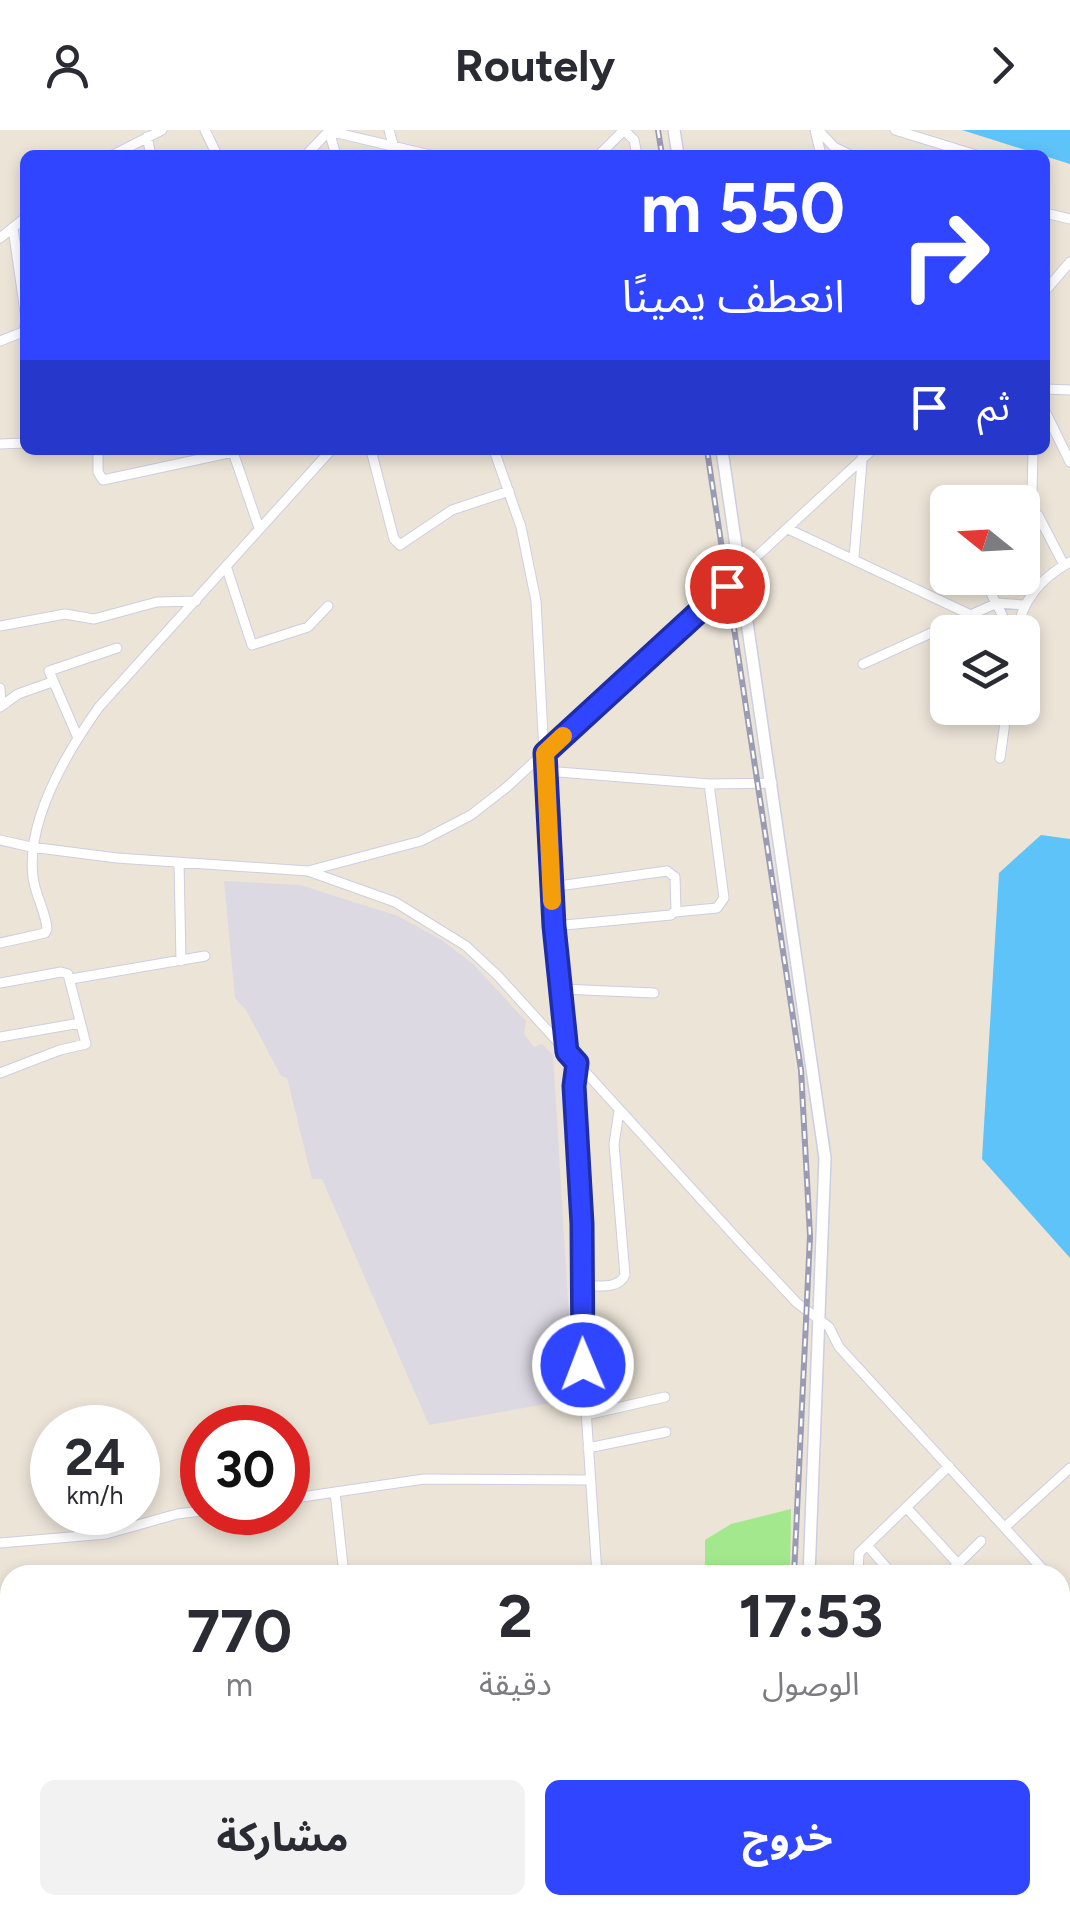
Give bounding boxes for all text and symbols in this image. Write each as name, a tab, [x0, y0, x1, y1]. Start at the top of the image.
icon: person	[40, 38, 95, 93]
text: Routely	[455, 38, 615, 92]
icon: forward	[975, 38, 1030, 93]
text: 550 m	[641, 165, 845, 250]
icon: right	[880, 190, 1010, 320]
text: انعطف يمينًا	[621, 269, 845, 323]
icon: arrive	[902, 380, 957, 435]
text: ثم	[977, 384, 1010, 430]
north arrow	[930, 485, 1040, 595]
map controls	[930, 485, 1040, 725]
pin	[685, 544, 770, 629]
icon: arrive	[700, 559, 755, 614]
button: layers	[930, 615, 1040, 725]
position arrow	[531, 1313, 635, 1417]
speed limit sign: 30	[180, 1405, 310, 1535]
text: 24	[65, 1427, 125, 1488]
text: km/h	[66, 1480, 124, 1510]
text: 2	[498, 1580, 533, 1652]
text: 17:53	[738, 1580, 883, 1652]
text: 770	[187, 1595, 292, 1667]
text: دقيقة	[479, 1665, 552, 1703]
text: الوصول	[762, 1665, 860, 1703]
text: m	[226, 1666, 253, 1704]
button: مشاركة	[40, 1780, 525, 1895]
button: خروج	[545, 1780, 1030, 1895]

